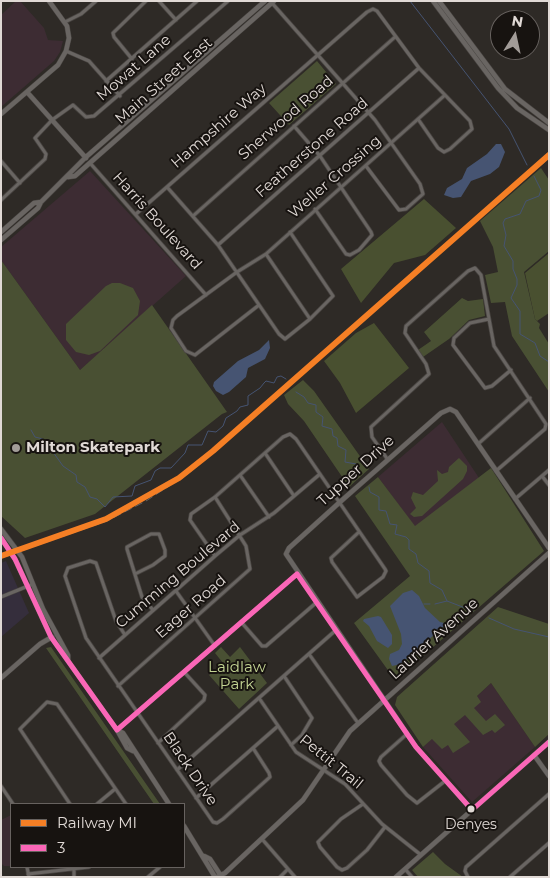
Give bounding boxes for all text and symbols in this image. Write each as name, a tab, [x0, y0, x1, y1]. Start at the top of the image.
north arrow	[490, 10, 540, 60]
text: N	[510, 11, 525, 31]
street label: Mowat Lane	[93, 31, 175, 105]
street label: Main Street East	[112, 34, 216, 128]
street label: Sherwood Road	[235, 72, 337, 164]
street label: Hampshire Way	[168, 80, 270, 172]
street label: Featherstone Road	[252, 94, 372, 202]
street label: Weller Crossing	[285, 132, 385, 222]
street label: Harris Boulevard	[109, 169, 205, 273]
street label: Tupper Drive	[314, 432, 398, 510]
place label: Milton Skatepark	[26, 439, 160, 457]
marker: Milton Skatepark	[10, 442, 22, 454]
street label: Cumming Boulevard	[112, 518, 244, 632]
street label: Eager Road	[152, 572, 230, 642]
street label: Laurier Avenue	[386, 594, 482, 684]
park label: Laidlaw Park	[208, 659, 266, 694]
street label: Black Drive	[159, 729, 221, 809]
street label: Pettit Trail	[296, 731, 366, 793]
legend	[10, 803, 185, 868]
marker: Denyes	[466, 804, 476, 814]
text: Railway MI	[57, 813, 137, 832]
place label: Denyes	[445, 817, 497, 833]
text: 3	[57, 838, 65, 857]

